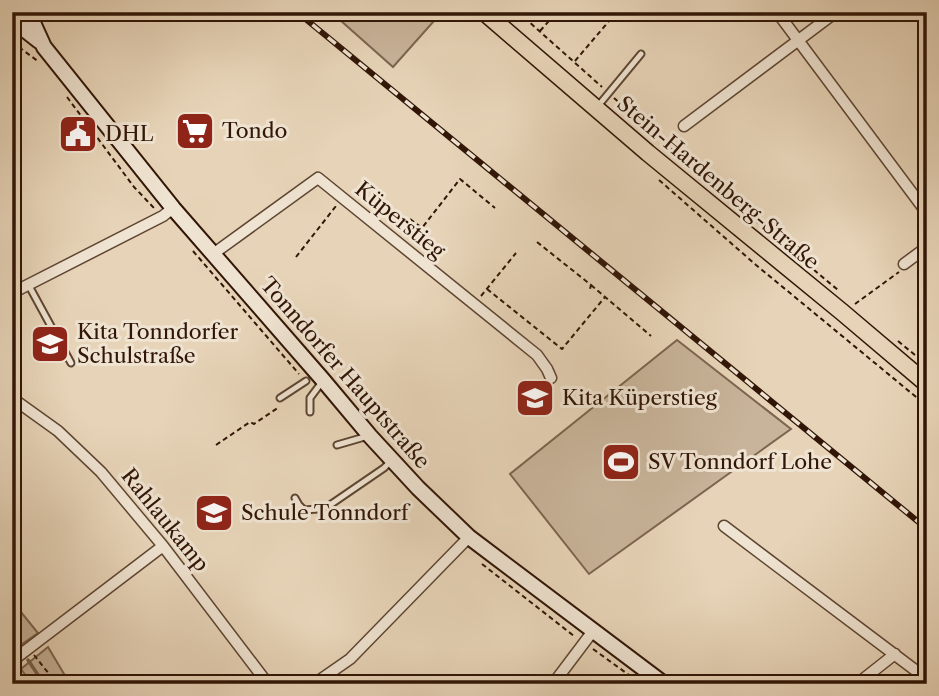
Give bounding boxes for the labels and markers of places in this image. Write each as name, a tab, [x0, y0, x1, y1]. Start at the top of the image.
supermarket icon: Tondo	[174, 110, 216, 152]
public building icon: DHL	[57, 113, 99, 155]
place label: Tondo	[222, 118, 287, 143]
place label: DHL	[105, 121, 154, 146]
place label: Kita Tonndorfer Schulstraße	[77, 319, 238, 368]
school or university icon: Kita Tonndorfer Schulstraße	[29, 323, 71, 365]
school or university icon: Kita Küperstieg	[514, 377, 556, 419]
place label: Kita Küperstieg	[562, 385, 718, 410]
sports icon: SV Tonndorf Lohe	[600, 441, 642, 483]
place label: SV Tonndorf Lohe	[648, 449, 832, 474]
school or university icon: Schule Tonndorf	[193, 492, 235, 534]
place label: Schule Tonndorf	[241, 500, 411, 525]

